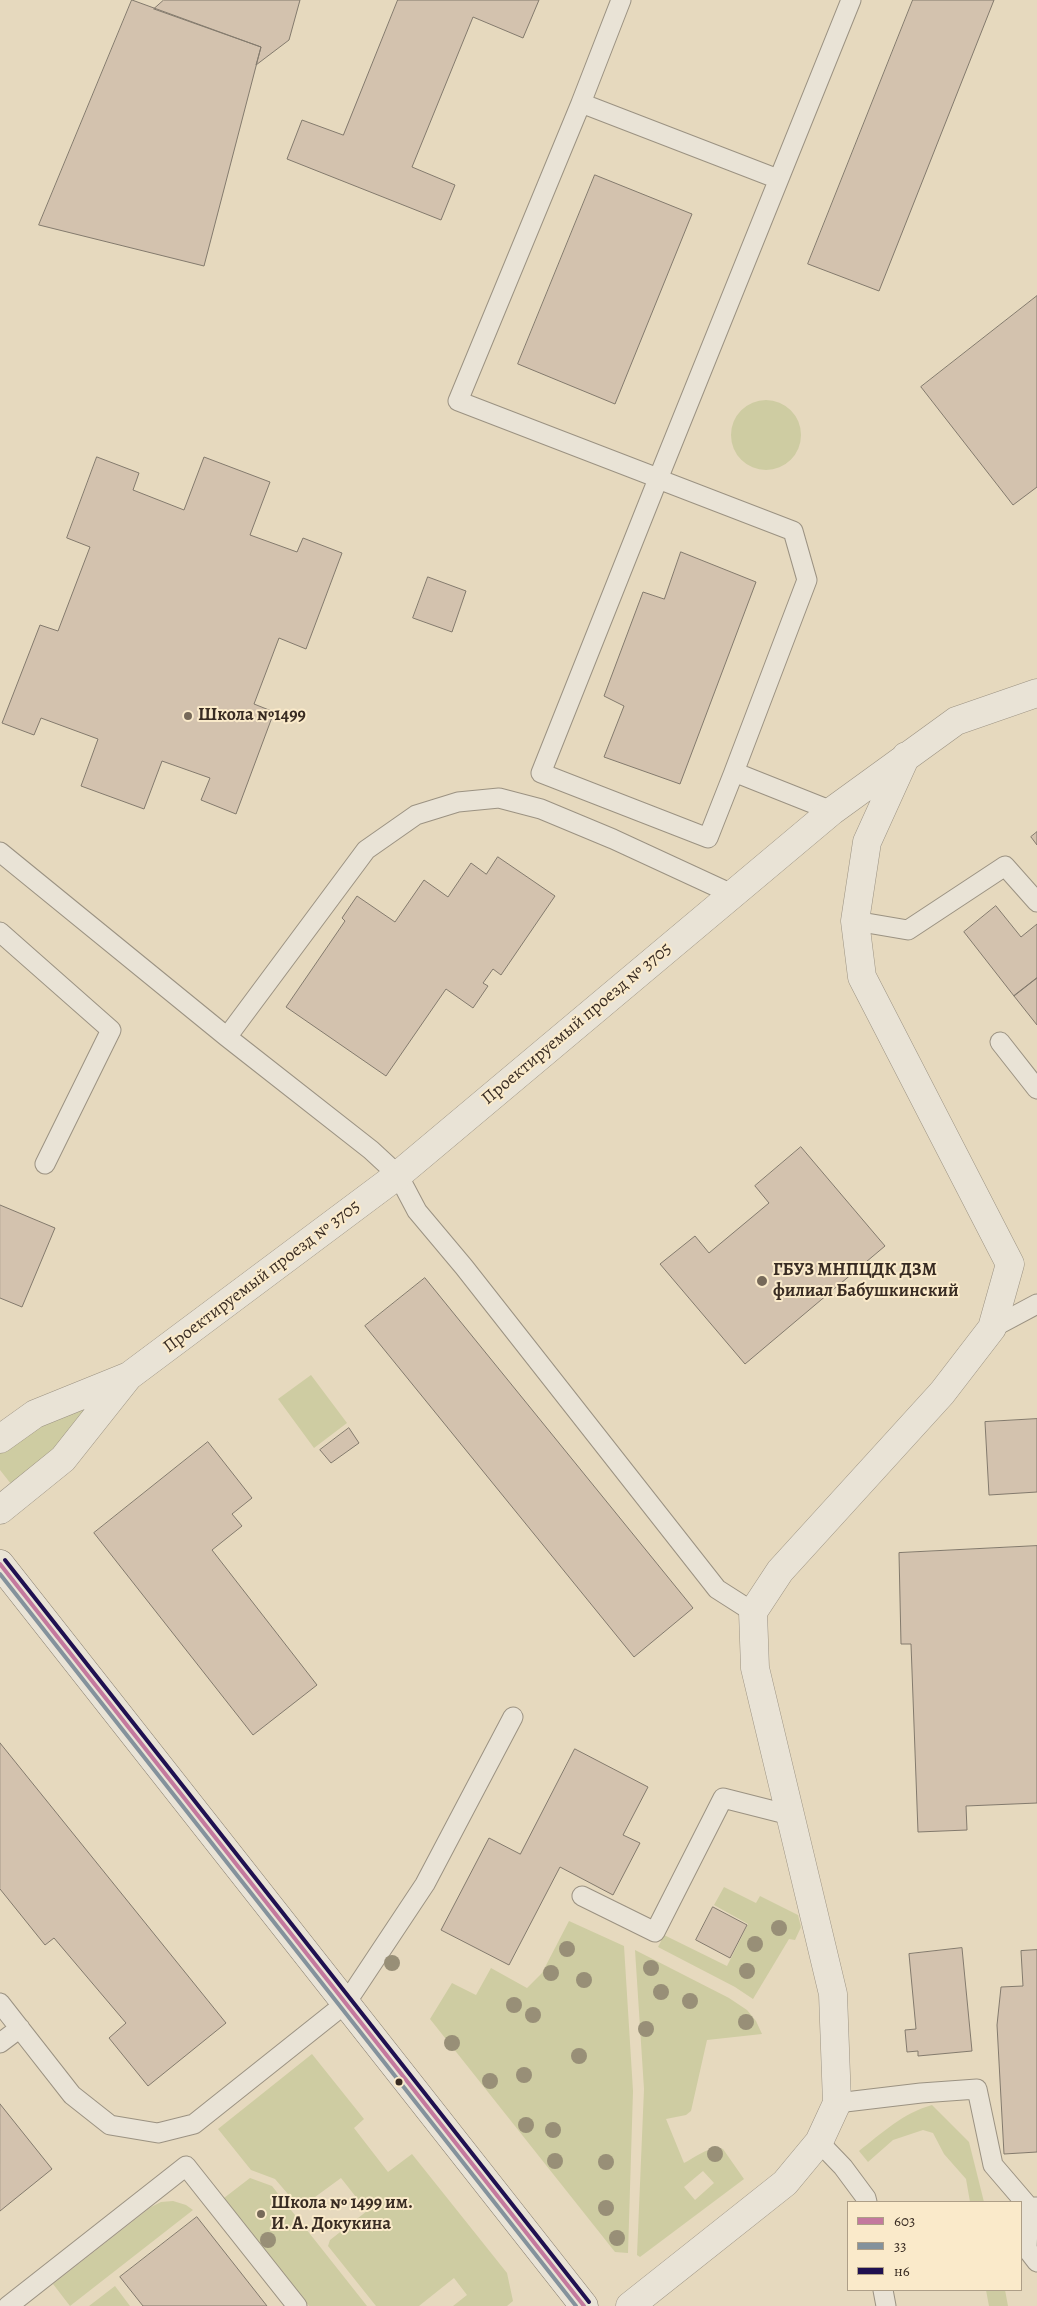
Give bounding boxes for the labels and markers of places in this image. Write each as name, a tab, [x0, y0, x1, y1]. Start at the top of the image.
place label: Школа №1499	[198, 705, 306, 727]
marker: Школа №1499	[182, 710, 194, 722]
place label: ГБУЗ МНПЦДК ДЗМ филиал Бабушкинский	[773, 1260, 959, 1302]
marker: ГБУЗ МНПЦДК ДЗМ филиал Бабушкинский	[755, 1274, 769, 1288]
unlabelled marker	[394, 2077, 404, 2087]
place label: Школа № 1499 им. И. А. Докукина	[271, 2193, 413, 2236]
marker: Школа № 1499 им. И. А. Докукина	[255, 2208, 267, 2220]

